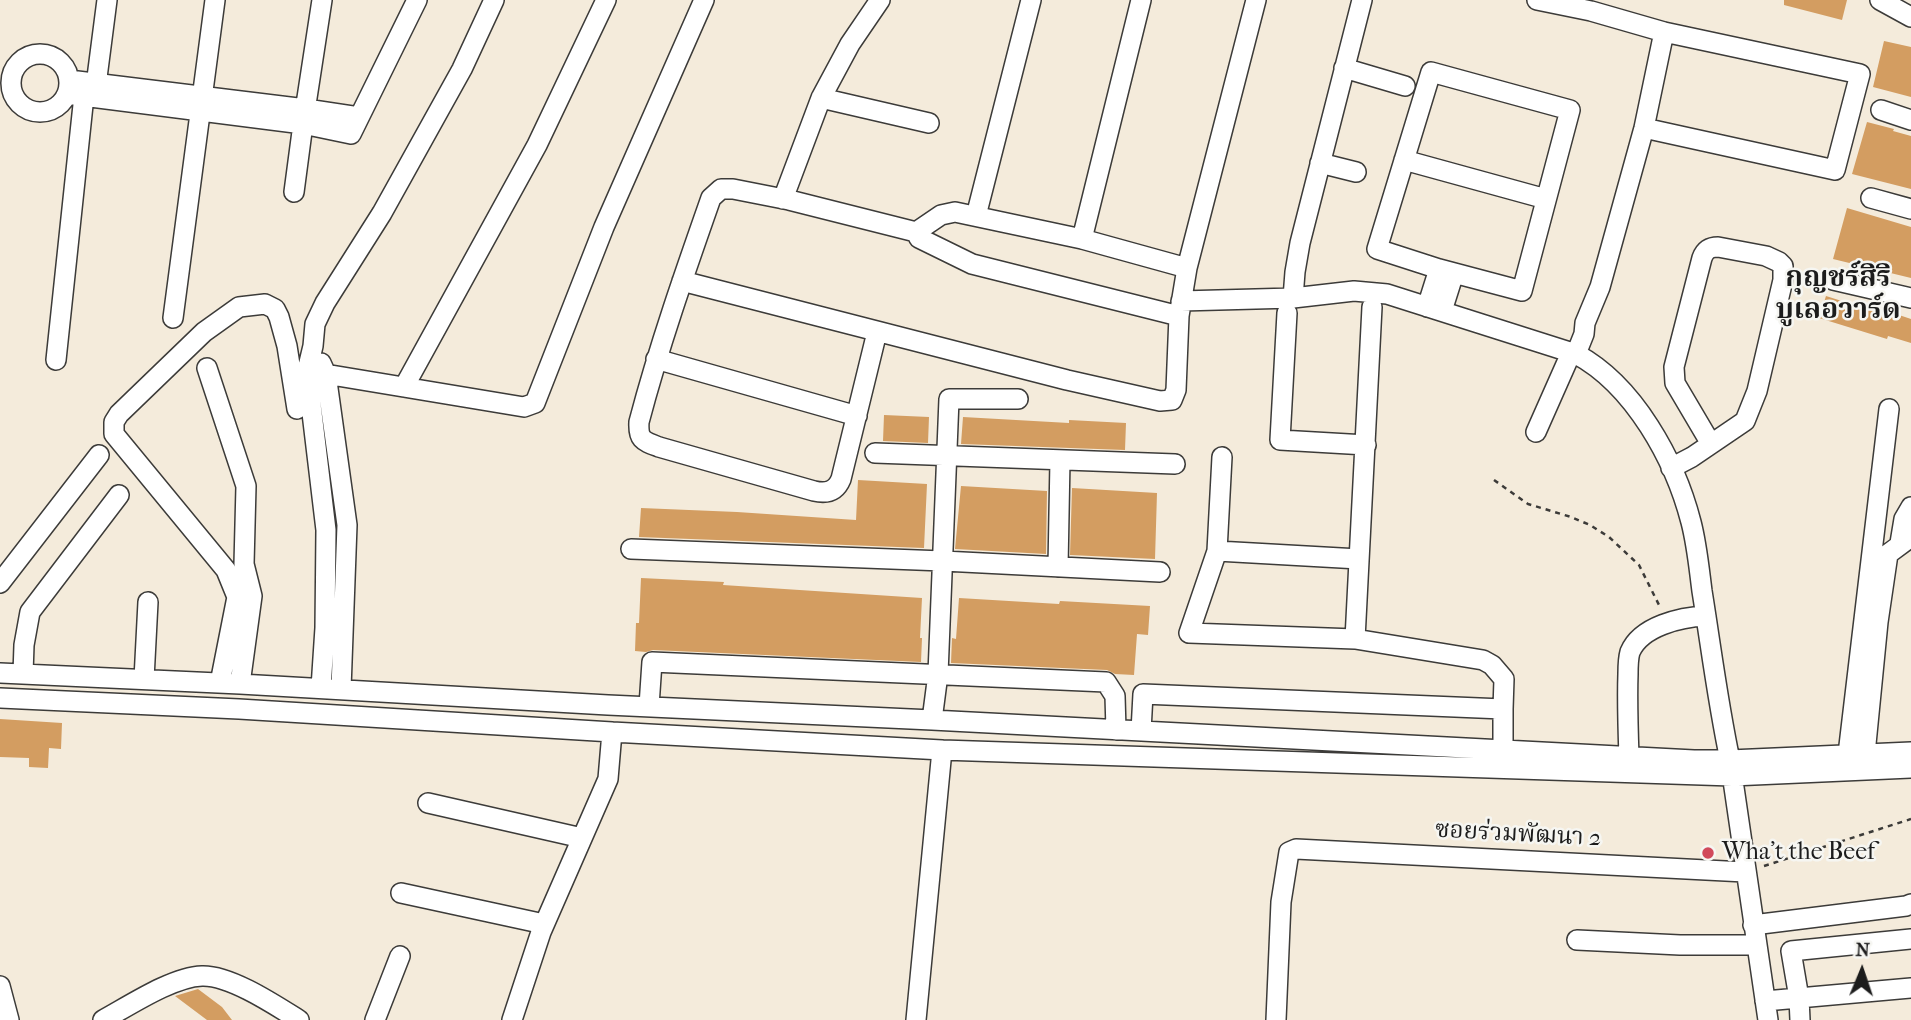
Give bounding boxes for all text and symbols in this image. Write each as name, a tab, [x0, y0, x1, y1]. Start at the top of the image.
district label: กุญชร์สิริ บูเลอวาร์ด	[1775, 262, 1901, 328]
street label: ซอยร่วมพัฒนา 2	[1434, 816, 1602, 854]
place label: Wha't the Beef	[1722, 839, 1875, 867]
marker: Wha't the Beef	[1700, 845, 1716, 861]
north arrow	[1827, 936, 1897, 1006]
text: N	[1855, 939, 1870, 961]

